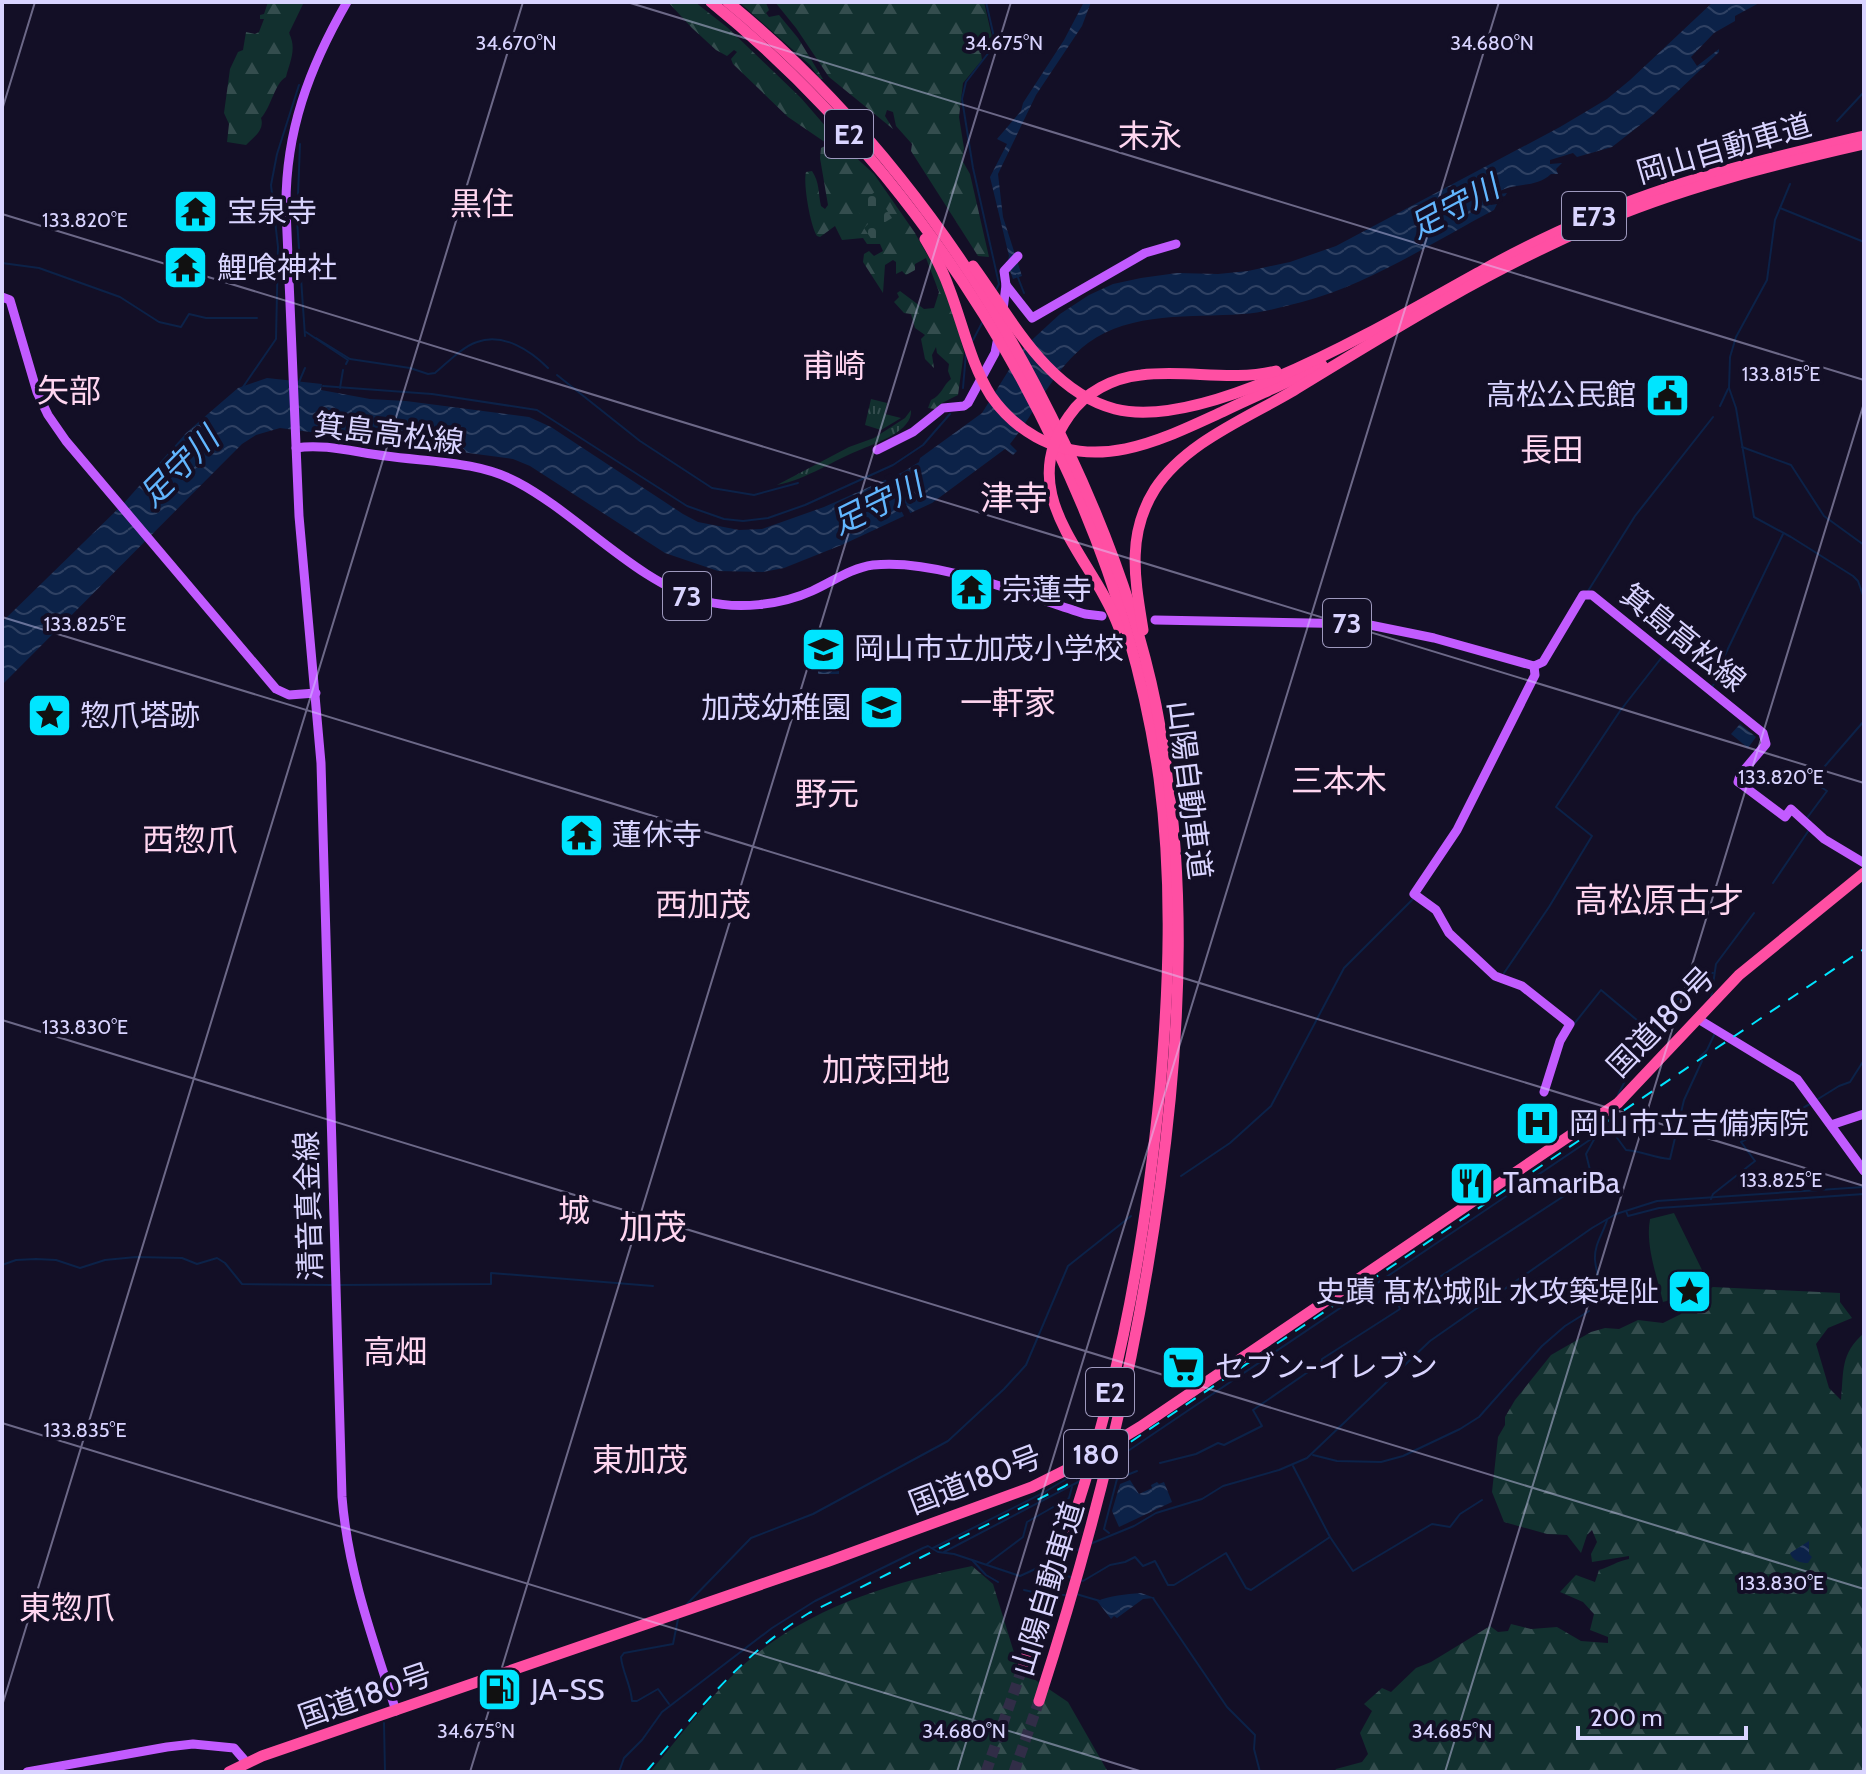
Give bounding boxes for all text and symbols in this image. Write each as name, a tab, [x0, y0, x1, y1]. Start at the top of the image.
text: 34.670°N	[475, 31, 557, 55]
text: 34.675°N	[965, 31, 1043, 55]
text: 34.680°N	[1450, 31, 1534, 55]
street label: 岡山自動車道	[1632, 106, 1815, 191]
road number: E2	[825, 110, 873, 158]
district label: 末永	[1118, 116, 1182, 155]
water label: 足守川	[1402, 165, 1508, 246]
district label: 黒住	[450, 184, 514, 223]
temple icon: 宝泉寺	[172, 188, 220, 236]
road number: E73	[1562, 192, 1626, 240]
place label: 宝泉寺	[227, 193, 317, 230]
text: 133.820°E	[42, 208, 128, 232]
temple icon: 鯉喰神社	[162, 244, 210, 292]
place label: 鯉喰神社	[217, 249, 337, 286]
district label: 甫崎	[802, 346, 866, 385]
text: 133.815°E	[1742, 362, 1820, 386]
district label: 矢部	[37, 371, 101, 410]
public building icon: 高松公民館	[1643, 371, 1691, 419]
place label: 高松公民館	[1486, 376, 1636, 413]
street label: 箕島高松線	[312, 406, 466, 461]
water label: 足守川	[131, 417, 228, 514]
district label: 長田	[1520, 430, 1584, 469]
water label: 足守川	[825, 464, 931, 542]
district label: 津寺	[980, 477, 1048, 519]
temple icon: 宗蓮寺	[947, 566, 995, 614]
place label: 宗蓮寺	[1002, 571, 1092, 608]
road number: 73	[663, 572, 711, 620]
street label: 箕島高松線	[1613, 576, 1753, 699]
road number: 73	[1323, 599, 1371, 647]
text: 133.825°E	[44, 612, 126, 636]
school or university icon: 岡山市立加茂小学校	[799, 625, 847, 673]
place label: 岡山市立加茂小学校	[854, 630, 1124, 667]
district label: 一軒家	[960, 683, 1056, 722]
school or university icon: 加茂幼稚園	[858, 684, 906, 732]
place label: 加茂幼稚園	[701, 689, 851, 726]
place icon: 惣爪塔跡	[25, 692, 73, 740]
place label: 惣爪塔跡	[80, 697, 200, 734]
street label: 山陽自動車道	[1160, 698, 1219, 882]
district label: 三本木	[1291, 761, 1387, 800]
text: 133.820°E	[1738, 765, 1824, 789]
district label: 野元	[795, 774, 859, 813]
temple icon: 蓮休寺	[557, 811, 605, 859]
place label: 蓮休寺	[612, 816, 702, 853]
district label: 西惣爪	[142, 820, 238, 859]
district label: 高松原古才	[1574, 879, 1744, 921]
district label: 西加茂	[655, 885, 751, 924]
street label: 国道180号	[1599, 959, 1722, 1084]
text: 133.830°E	[42, 1015, 128, 1039]
district label: 加茂団地	[822, 1050, 950, 1089]
hospital icon: 岡山市立吉備病院	[1514, 1100, 1562, 1148]
place label: 岡山市立吉備病院	[1569, 1105, 1809, 1142]
street label: 清音真金線	[287, 1130, 330, 1282]
restaurant icon: TamariBa	[1448, 1159, 1496, 1207]
place label: TamariBa	[1503, 1164, 1621, 1201]
text: 133.825°E	[1740, 1168, 1822, 1192]
district label: 城	[558, 1191, 590, 1230]
district label: 加茂	[619, 1206, 687, 1248]
place icon: 史蹟 髙松城阯 水攻築堤阯	[1666, 1268, 1714, 1316]
place label: 史蹟 髙松城阯 水攻築堤阯	[1316, 1273, 1659, 1310]
district label: 高畑	[363, 1332, 427, 1371]
supermarket icon: セブン-イレブン	[1160, 1343, 1208, 1391]
place label: セブン-イレブン	[1215, 1348, 1438, 1385]
road number: E2	[1086, 1368, 1134, 1416]
text: 133.835°E	[44, 1418, 126, 1442]
road number: 180	[1064, 1430, 1128, 1478]
street label: 国道180号	[903, 1437, 1046, 1522]
district label: 東加茂	[592, 1440, 688, 1479]
street label: 山陽自動車道	[1004, 1497, 1092, 1680]
text: 133.830°E	[1738, 1571, 1824, 1595]
district label: 東惣爪	[19, 1588, 115, 1627]
street label: 国道180号	[293, 1655, 437, 1736]
fuel station icon: JA-SS	[476, 1666, 524, 1714]
place label: JA-SS	[530, 1671, 605, 1708]
scale bar	[1578, 1690, 1746, 1740]
text: 200 m	[1590, 1703, 1663, 1732]
text: 34.675°N	[437, 1719, 515, 1743]
text: 34.680°N	[922, 1719, 1006, 1743]
text: 34.685°N	[1412, 1719, 1492, 1743]

